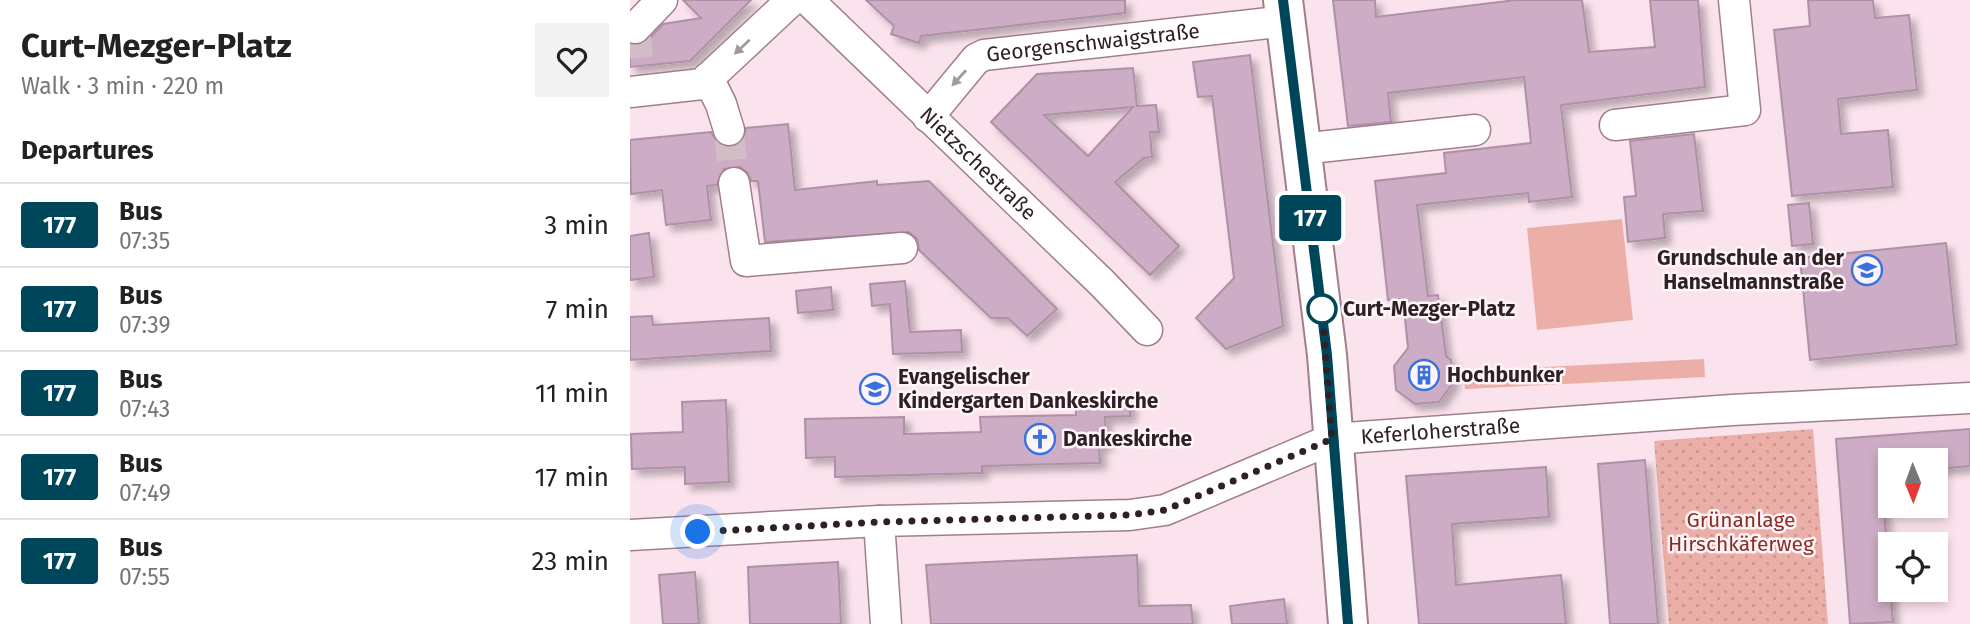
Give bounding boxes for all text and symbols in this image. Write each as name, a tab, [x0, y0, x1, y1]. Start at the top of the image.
street label: Georgenschwaigstraße	[985, 18, 1201, 68]
button: heart	[535, 23, 609, 97]
text: Curt-Mezger-Platz	[21, 26, 292, 66]
one-way arrow	[734, 38, 751, 54]
one-way arrow	[952, 69, 968, 86]
text: Walk · 3 min · 220 m	[21, 72, 224, 100]
street label: Nietzschestraße	[914, 102, 1042, 226]
text: Departures	[21, 135, 154, 166]
line badge: 177	[1270, 195, 1350, 241]
text: Bus	[119, 196, 162, 227]
text: 177	[1293, 204, 1327, 232]
text: 3 min	[544, 210, 609, 241]
text: 177	[43, 211, 76, 239]
text: 07:35	[119, 227, 170, 255]
place label: Grundschule an der Hanselmannstraße	[1657, 245, 1845, 295]
school or university icon: Grundschule an der Hanselmannstraße	[1850, 253, 1884, 287]
text: Bus	[119, 280, 162, 311]
text: 7 min	[546, 294, 609, 325]
marker: Curt-Mezger-Platz	[1307, 294, 1337, 324]
text: 177	[43, 295, 76, 323]
place label: Curt-Mezger-Platz	[1343, 296, 1516, 322]
text: 07:39	[119, 311, 171, 339]
building icon: Hochbunker	[1407, 358, 1441, 392]
place label: Hochbunker	[1447, 362, 1564, 388]
text: Bus	[119, 364, 162, 395]
place label: Evangelischer Kindergarten Dankeskirche	[898, 364, 1159, 414]
school or university icon: Evangelischer Kindergarten Dankeskirche	[858, 372, 892, 406]
text: 11 min	[535, 378, 609, 409]
text: 177	[43, 379, 76, 407]
text: 07:43	[119, 395, 170, 423]
street label: Keferloherstraße	[1360, 412, 1521, 450]
church icon: Dankeskirche	[1023, 422, 1057, 456]
place label: Dankeskirche	[1063, 426, 1193, 452]
text: Bus	[119, 448, 162, 479]
north arrow	[1878, 448, 1948, 518]
map controls	[1878, 448, 1948, 602]
text: 17 min	[534, 462, 609, 493]
text: 177	[43, 463, 76, 491]
text: 07:49	[119, 479, 171, 507]
park label: Grünanlage Hirschkäferweg	[1668, 507, 1814, 557]
your location	[680, 514, 715, 549]
text: Bus	[119, 532, 162, 563]
button: locate	[1878, 532, 1948, 602]
text: 23 min	[532, 546, 609, 577]
text: 177	[43, 547, 76, 575]
text: 07:55	[119, 563, 170, 591]

